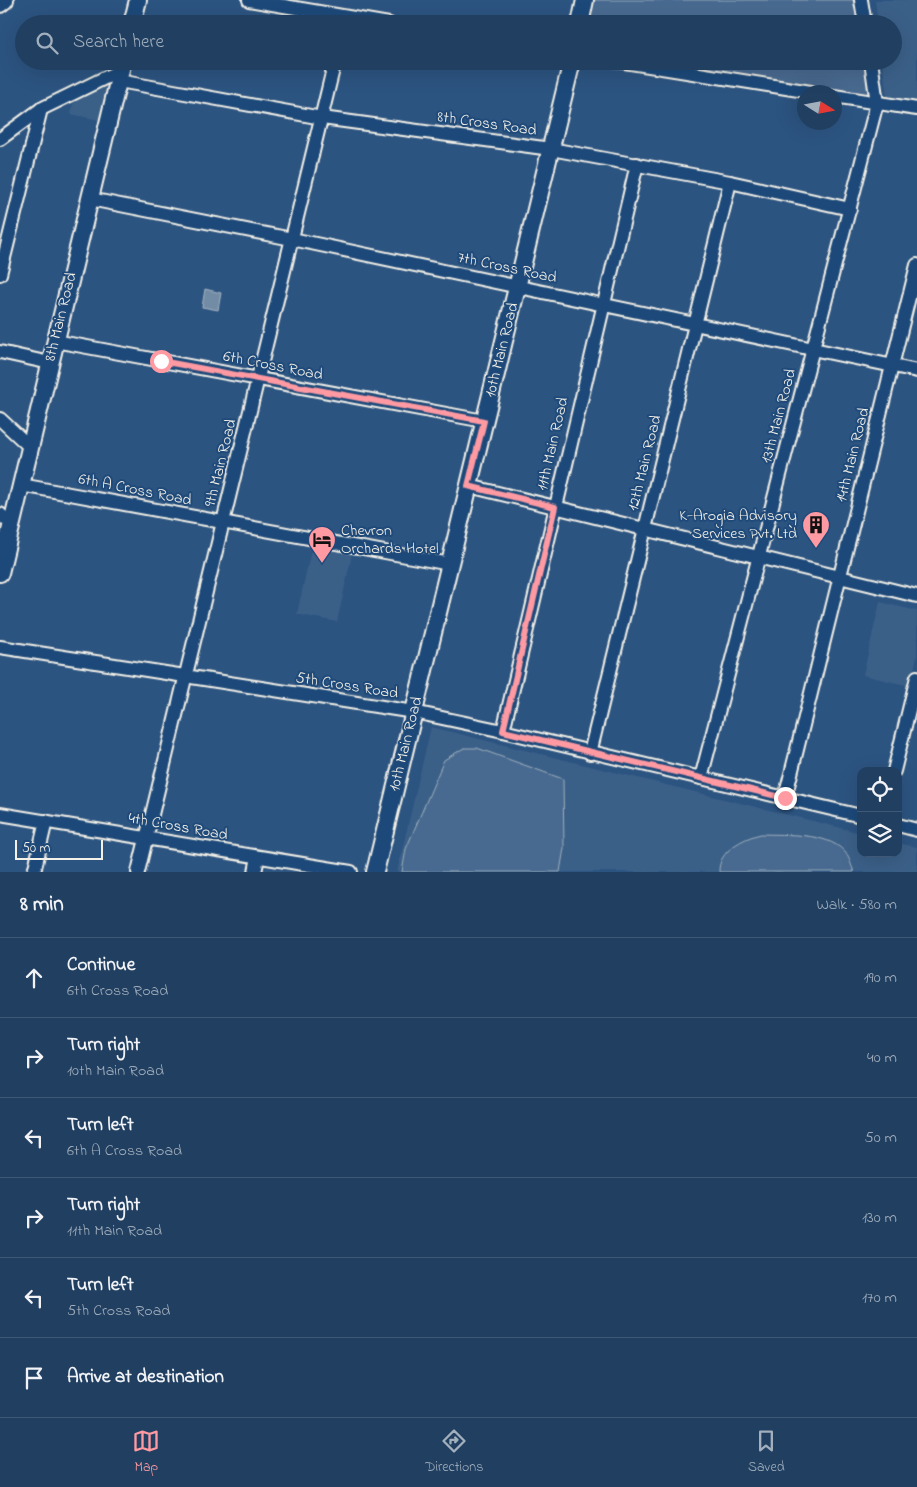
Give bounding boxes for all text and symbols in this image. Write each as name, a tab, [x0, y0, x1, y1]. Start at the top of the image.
search box	[15, 15, 902, 70]
icon: search	[33, 29, 61, 57]
text: Search here	[73, 29, 164, 56]
north arrow	[797, 85, 842, 130]
street label: 8th Cross Road	[436, 105, 538, 143]
street label: 7th Cross Road	[455, 246, 559, 290]
street label: 8th Main Road	[38, 270, 84, 364]
street label: 10th Main Road	[479, 300, 525, 400]
street label: 6th Cross Road	[221, 345, 325, 387]
route start	[150, 350, 173, 373]
street label: 13th Main Road	[755, 366, 803, 466]
street label: 11th Main Road	[531, 395, 575, 493]
street label: 14th Main Road	[830, 405, 876, 505]
street label: 12th Main Road	[622, 413, 668, 513]
street label: 9th Main Road	[199, 417, 243, 509]
street label: 6th A Cross Road	[76, 467, 194, 513]
place label: K-Arogia Advisory Services Pvt. Ltd	[679, 504, 797, 546]
building icon: K-Arogia Advisory Services Pvt. Ltd	[801, 510, 831, 549]
place label: Chevron Orchards Hotel	[341, 519, 439, 561]
hotel icon: Chevron Orchards Hotel	[307, 525, 337, 564]
street label: 5th Cross Road	[294, 666, 400, 706]
street label: 10th Main Road	[383, 694, 429, 794]
map controls	[857, 767, 902, 857]
button: locate	[857, 767, 902, 812]
route end	[774, 787, 797, 810]
street label: 4th Cross Road	[126, 806, 230, 848]
button: layers	[857, 812, 902, 857]
scale bar	[15, 837, 102, 860]
text: 50 m	[22, 838, 50, 859]
text: 8 min	[20, 890, 64, 920]
text: Walk · 580 m	[816, 893, 897, 917]
text: Continue	[67, 952, 135, 979]
icon: ahead	[20, 964, 48, 992]
text: 190 m	[864, 966, 897, 990]
text: 6th Cross Road	[67, 979, 168, 1003]
text: Turn right	[67, 1032, 140, 1059]
icon: right	[20, 1044, 48, 1072]
text: 40 m	[867, 1046, 897, 1070]
text: 10th Main Road	[67, 1059, 164, 1083]
text: Turn left	[67, 1112, 134, 1139]
icon: left	[20, 1124, 48, 1152]
text: 50 m	[865, 1126, 897, 1150]
text: 6th A Cross Road	[67, 1139, 182, 1163]
text: Turn right	[67, 1192, 140, 1219]
icon: right	[20, 1204, 48, 1232]
text: 130 m	[862, 1206, 897, 1230]
text: 11th Main Road	[67, 1219, 162, 1243]
text: Turn left	[67, 1272, 134, 1299]
icon: left	[20, 1284, 48, 1312]
text: 170 m	[862, 1286, 897, 1310]
text: 5th Cross Road	[67, 1299, 170, 1323]
icon: arrive	[20, 1364, 48, 1392]
text: Arrive at destination	[67, 1364, 224, 1391]
tab: Map	[132, 1427, 160, 1478]
tab: Directions	[425, 1427, 483, 1478]
tab: Saved	[748, 1427, 785, 1478]

